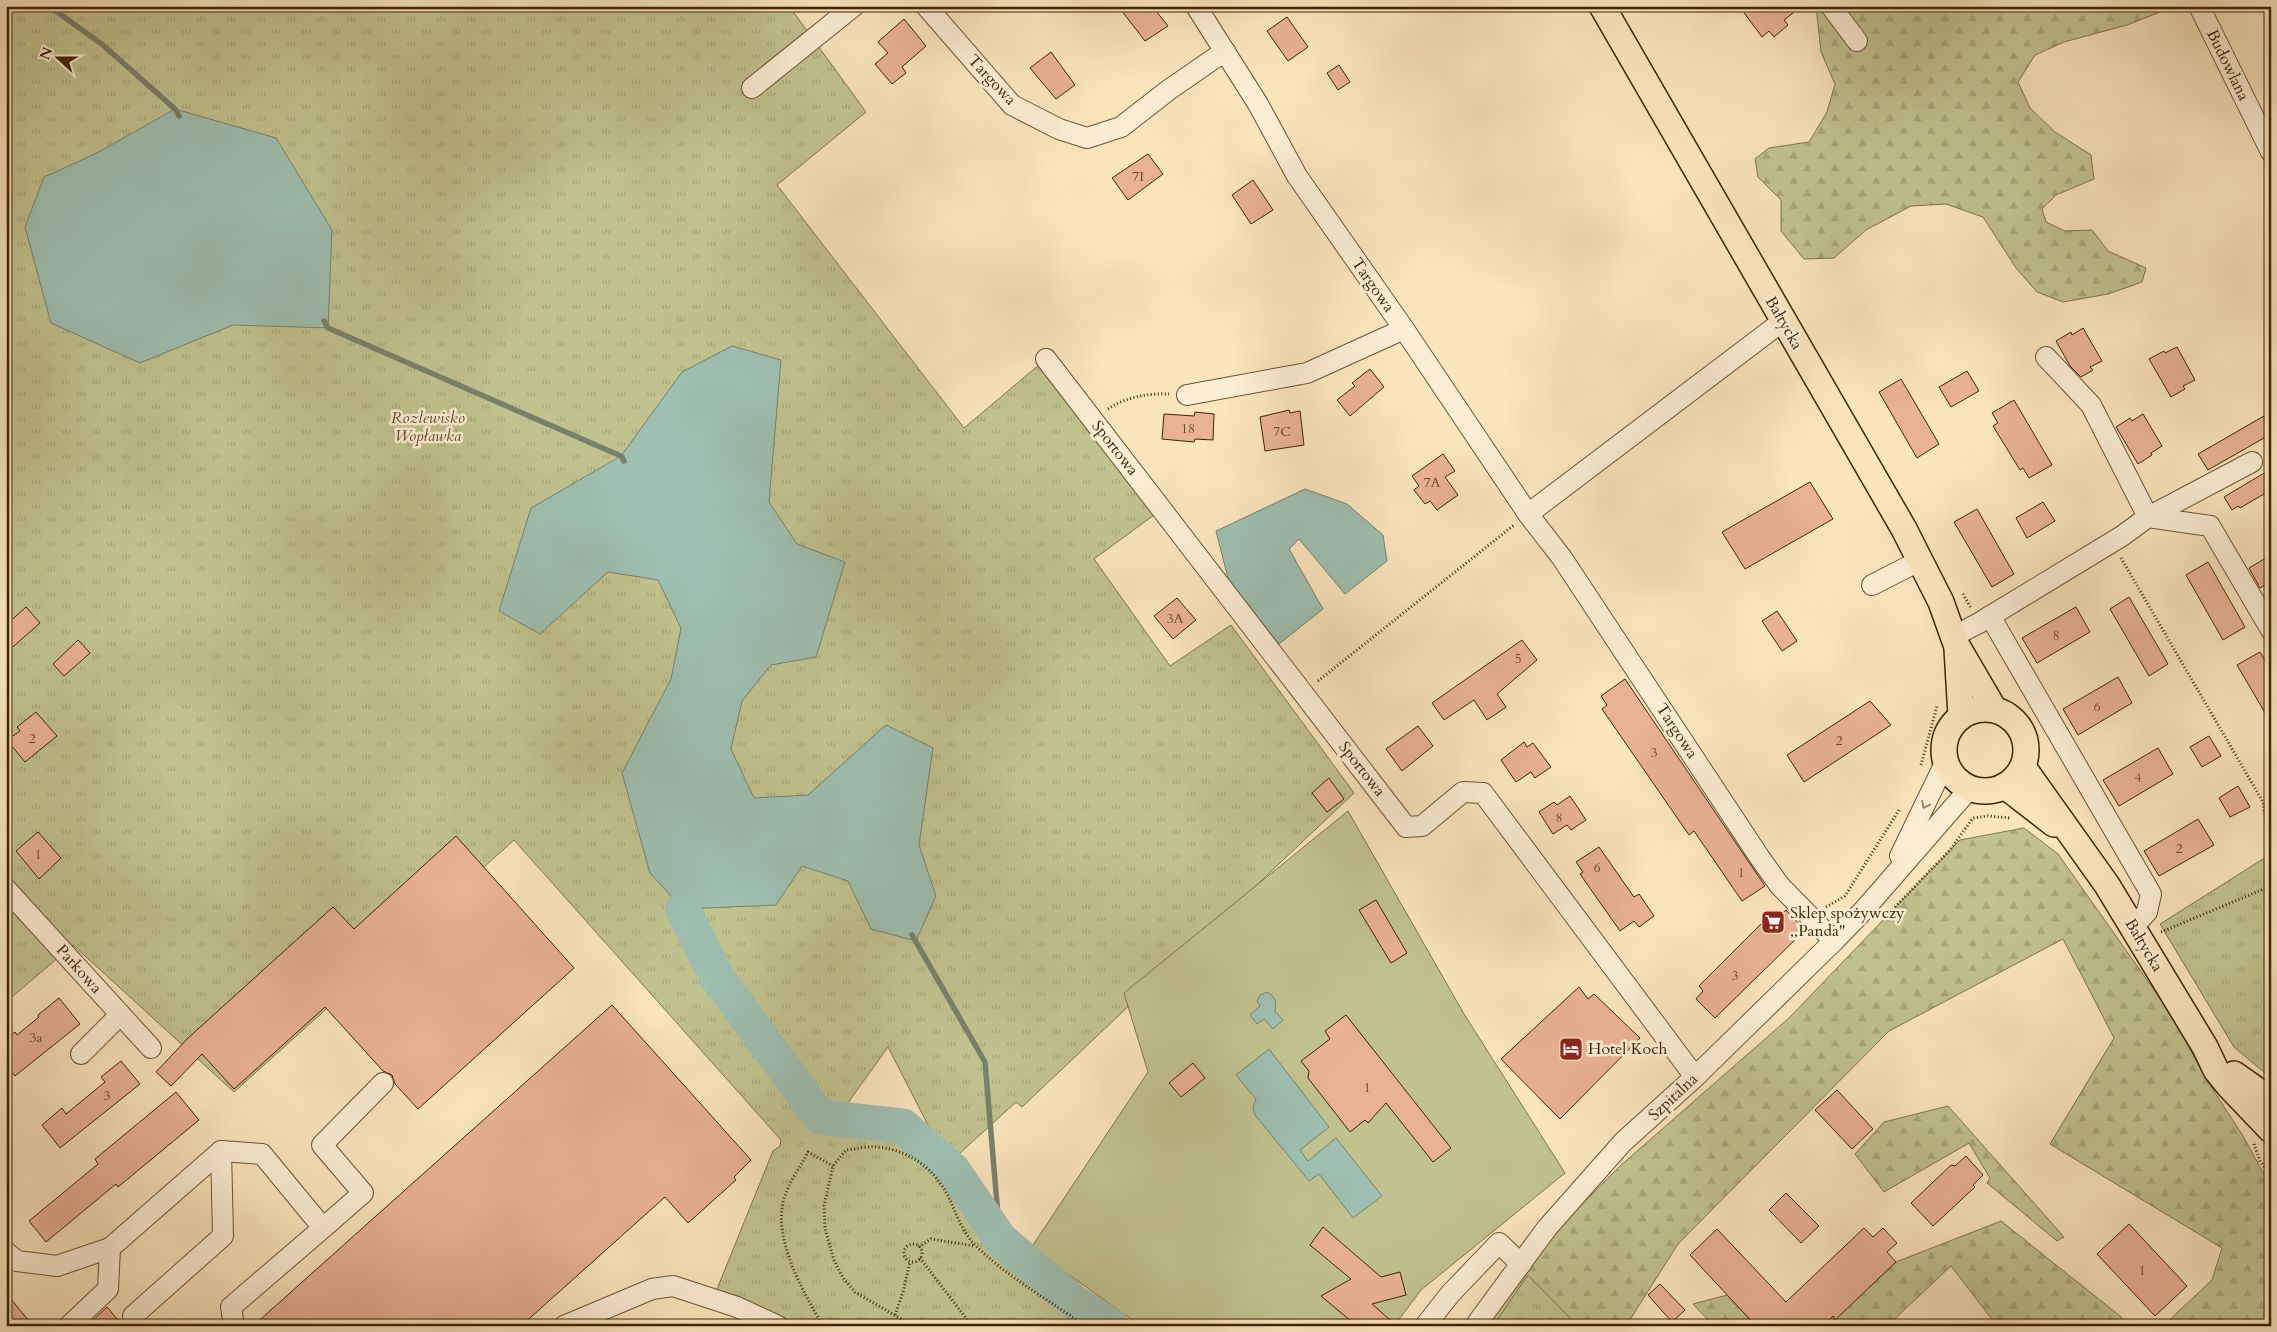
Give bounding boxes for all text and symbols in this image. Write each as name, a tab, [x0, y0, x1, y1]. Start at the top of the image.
street label: Budowlana	[2201, 26, 2255, 104]
north arrow	[32, 32, 82, 82]
text: N	[35, 44, 57, 63]
street label: Targowa	[963, 50, 1021, 110]
house number: 7I	[1132, 167, 1144, 186]
street label: Targowa	[1346, 253, 1400, 317]
street label: Bałtycka	[1760, 292, 1808, 354]
park label: Rozlewisko Wopławka	[391, 407, 466, 447]
street label: Sportowa	[1086, 416, 1144, 480]
house number: 18	[1181, 419, 1195, 438]
house number: 7C	[1273, 422, 1291, 441]
house number: 7A	[1423, 473, 1441, 492]
house number: 3A	[1166, 609, 1184, 628]
house number: 8	[2052, 626, 2060, 645]
house number: 5	[1514, 649, 1522, 668]
house number: 6	[2093, 697, 2101, 716]
street label: Targowa	[1651, 699, 1703, 763]
house number: 2	[28, 729, 36, 748]
house number: 2	[1835, 731, 1843, 750]
street label: Sportowa	[1333, 737, 1391, 801]
house number: 3	[1650, 743, 1658, 762]
house number: 4	[2134, 768, 2142, 787]
one-way arrow	[1921, 800, 1931, 809]
house number: 8	[1555, 808, 1563, 827]
house number: 2	[2175, 839, 2183, 858]
house number: 1	[34, 845, 42, 864]
house number: 6	[1593, 858, 1601, 877]
house number: 1	[1737, 863, 1745, 882]
place label: Sklep spożywczy ,,Panda"	[1790, 902, 1905, 942]
supermarket icon: Sklep spożywczy ,,Panda"	[1760, 909, 1786, 935]
street label: Bałtycka	[2120, 914, 2169, 976]
street label: Parkowa	[51, 940, 107, 998]
house number: 3	[1731, 966, 1739, 985]
house number: 3a	[29, 1028, 43, 1047]
hotel icon: Hotel Koch	[1558, 1036, 1584, 1062]
place label: Hotel Koch	[1588, 1038, 1668, 1060]
street label: Szpitalna	[1643, 1068, 1703, 1126]
house number: 1	[1363, 1078, 1371, 1097]
house number: 3	[103, 1086, 111, 1105]
house number: 1	[2138, 1261, 2146, 1280]

